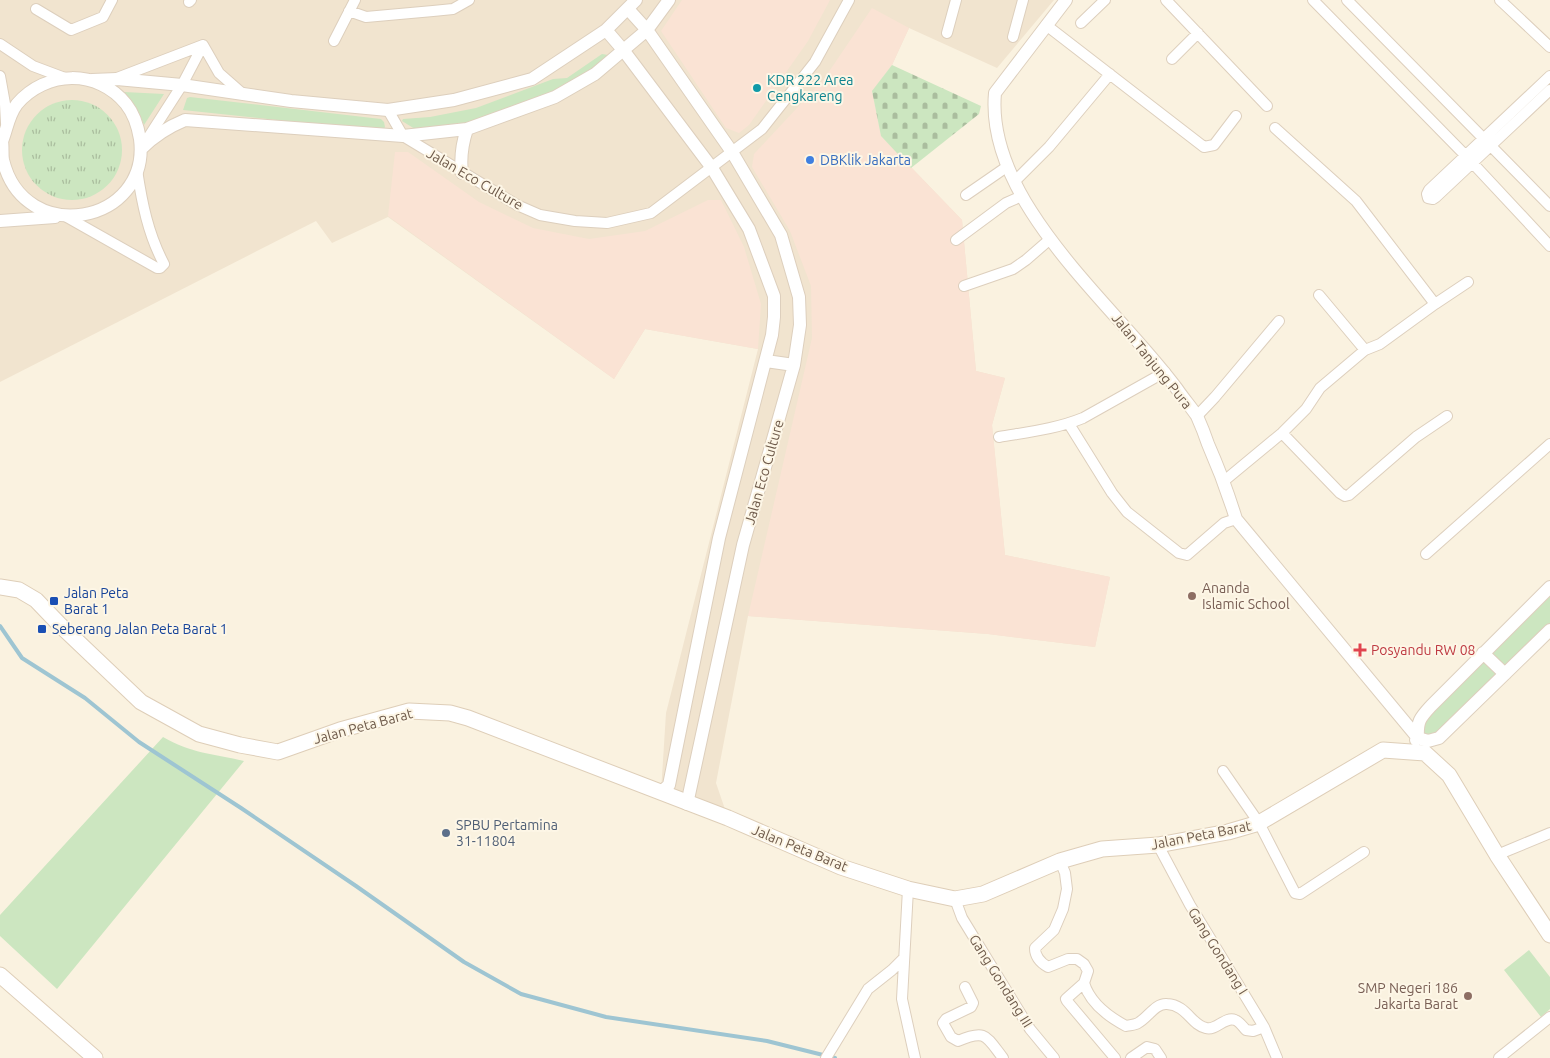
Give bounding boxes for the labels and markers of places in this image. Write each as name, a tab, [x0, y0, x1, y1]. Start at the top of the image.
place label: KDR 222 Area Cengkareng	[767, 72, 854, 104]
marker: KDR 222 Area Cengkareng	[751, 82, 763, 94]
place label: DBKlik Jakarta	[820, 152, 911, 168]
marker: DBKlik Jakarta	[804, 154, 816, 166]
place label: Ananda Islamic School	[1202, 580, 1290, 612]
place label: Jalan Peta Barat 1	[64, 585, 129, 617]
marker: Ananda Islamic School	[1186, 590, 1198, 602]
marker: Jalan Peta Barat 1	[48, 595, 60, 607]
place label: Seberang Jalan Peta Barat 1	[52, 621, 228, 637]
marker: Seberang Jalan Peta Barat 1	[36, 623, 48, 635]
place label: Posyandu RW 08	[1371, 642, 1476, 658]
marker: Posyandu RW 08	[1353, 643, 1367, 657]
place label: SPBU Pertamina 31-11804	[456, 817, 558, 849]
marker: SPBU Pertamina 31-11804	[440, 827, 452, 839]
place label: SMP Negeri 186 Jakarta Barat	[1358, 980, 1458, 1012]
marker: SMP Negeri 186 Jakarta Barat	[1462, 990, 1474, 1002]

